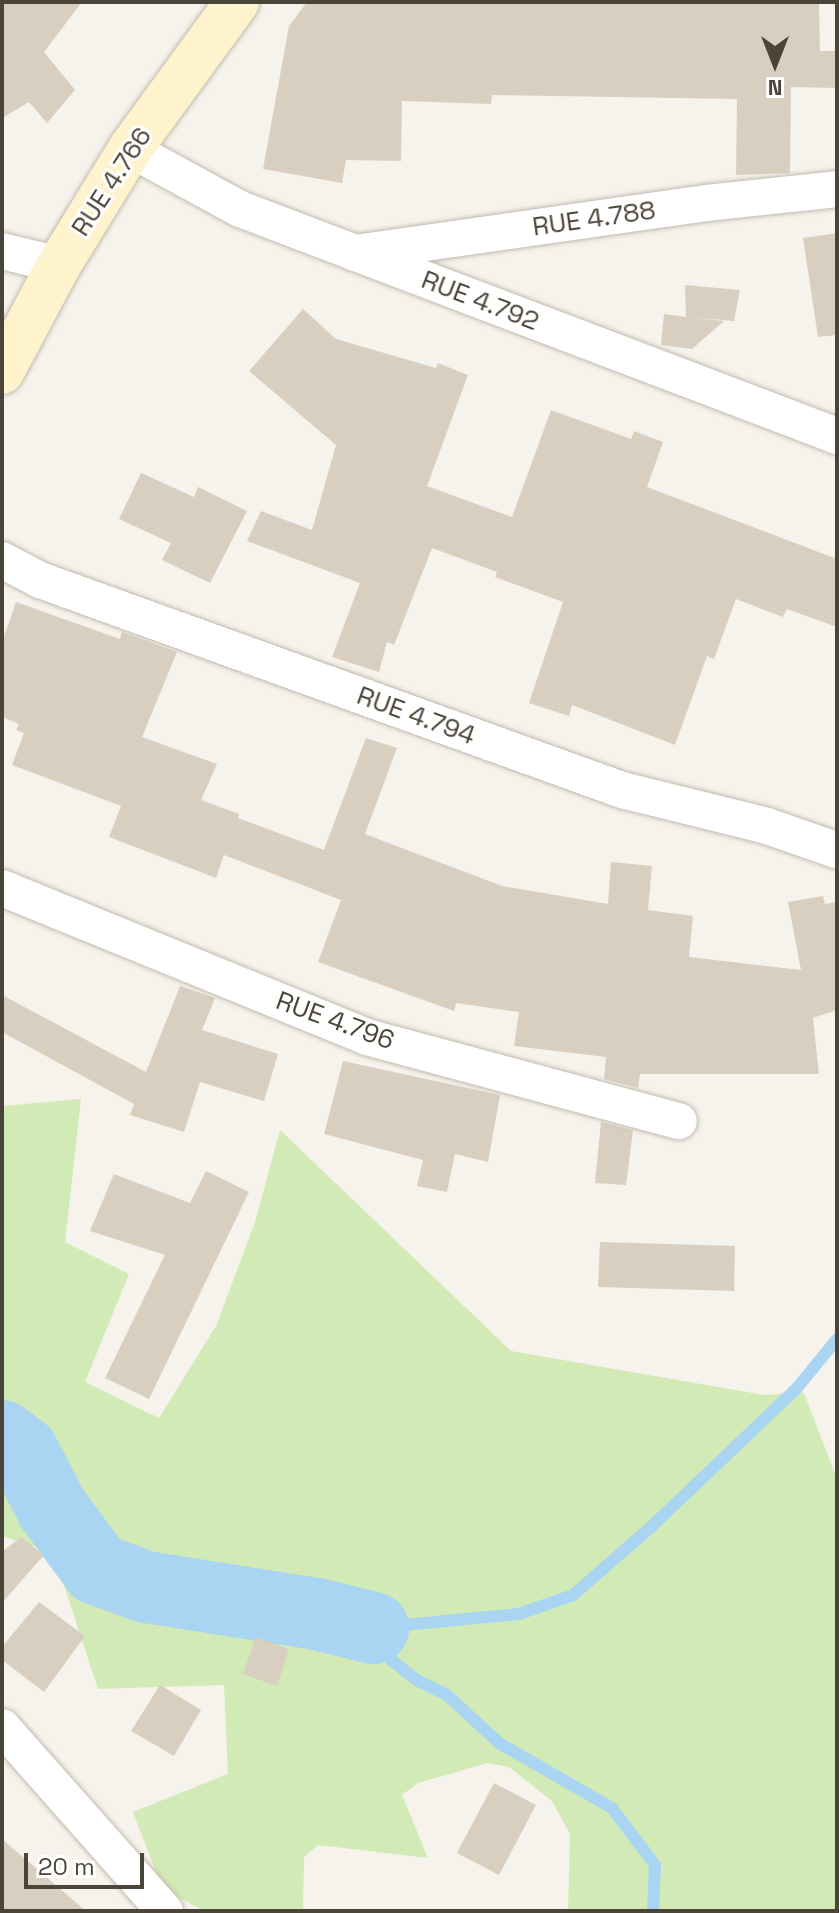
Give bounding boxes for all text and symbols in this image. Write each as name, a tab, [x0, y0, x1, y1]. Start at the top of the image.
north arrow	[735, 24, 815, 104]
text: N	[768, 74, 782, 102]
street label: RUE 4.766	[65, 122, 159, 242]
street label: RUE 4.788	[530, 195, 658, 243]
street label: RUE 4.792	[417, 264, 543, 338]
street label: RUE 4.794	[353, 680, 479, 752]
street label: RUE 4.796	[272, 985, 398, 1057]
scale bar	[28, 1837, 148, 1887]
text: 20 m	[38, 1851, 95, 1882]

